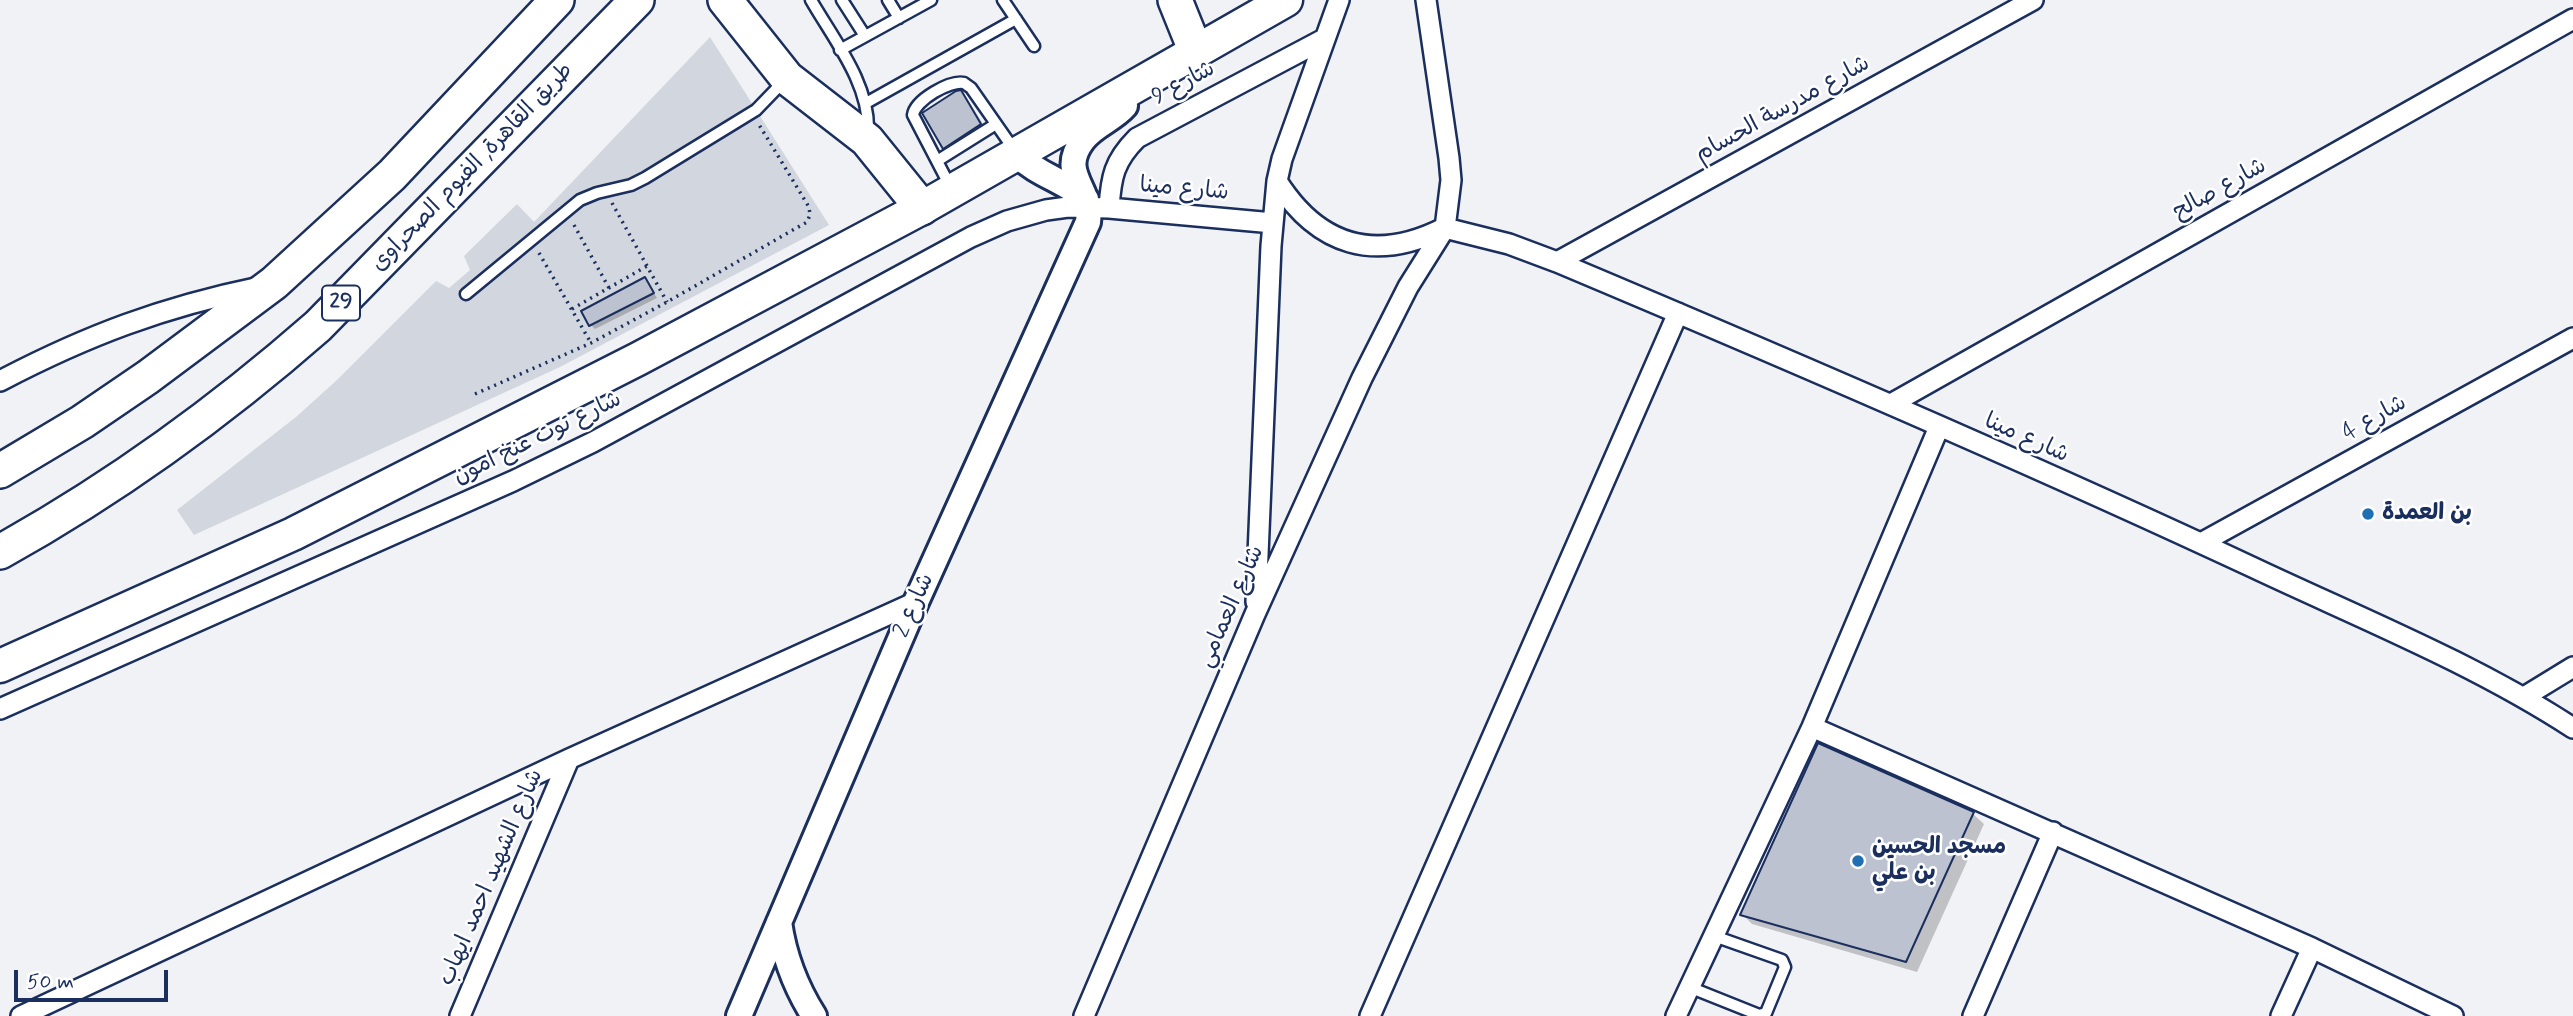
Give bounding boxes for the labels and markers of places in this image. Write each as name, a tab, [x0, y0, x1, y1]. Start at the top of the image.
place label: بن العمدة	[2382, 500, 2472, 528]
marker: بن العمدة	[2360, 506, 2376, 522]
place label: مسجد الحسين بن علي	[1872, 834, 2006, 888]
marker: مسجد الحسين بن علي	[1850, 853, 1866, 869]

